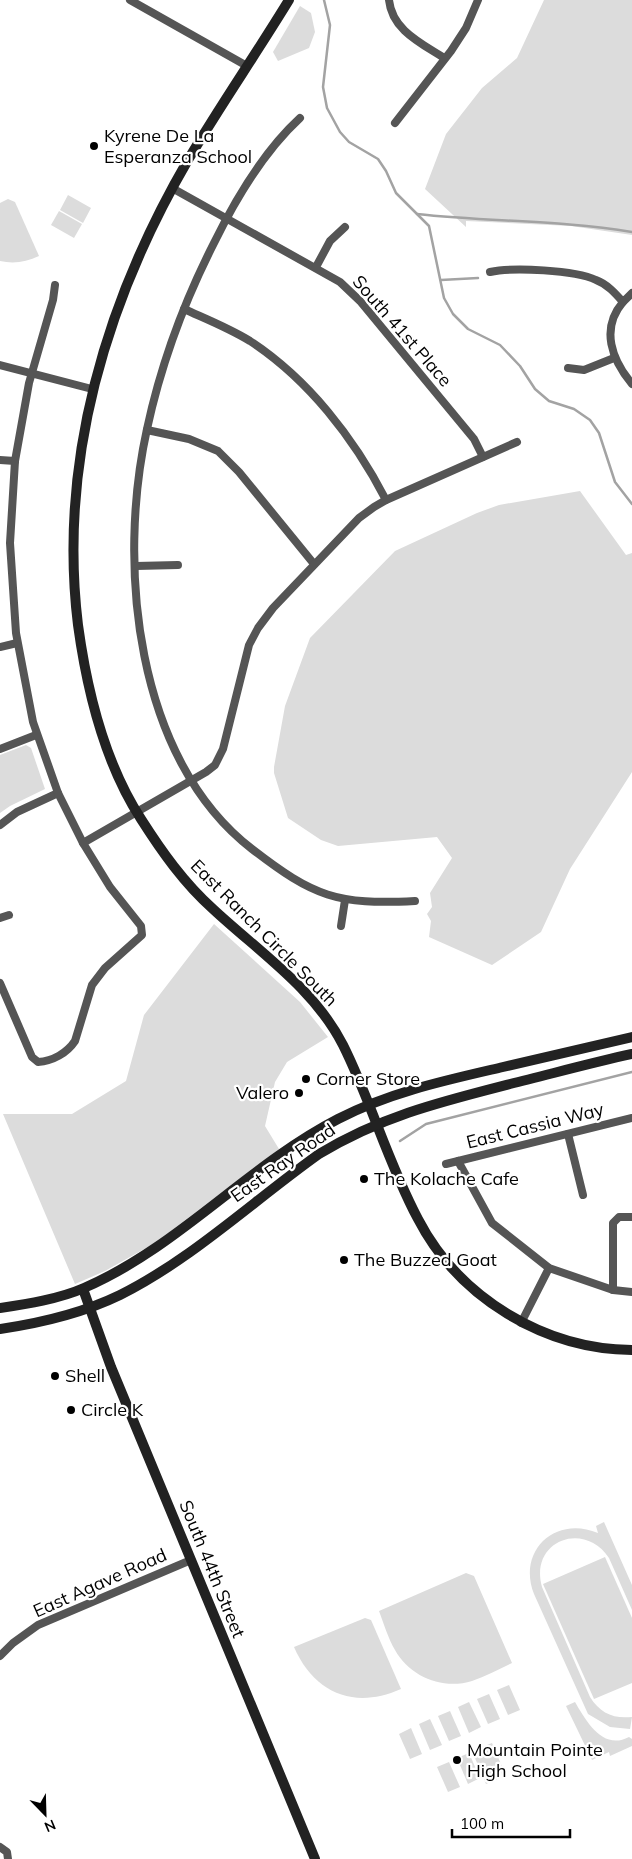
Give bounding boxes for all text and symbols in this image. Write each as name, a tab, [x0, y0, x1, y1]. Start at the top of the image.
place label: Kyrene De La Esperanza School	[104, 124, 252, 168]
marker: Kyrene De La Esperanza School	[88, 140, 100, 152]
street label: South 41st Place	[348, 270, 457, 391]
street label: East Ranch Circle South	[186, 854, 343, 1011]
place label: Corner Store	[316, 1067, 420, 1090]
marker: Corner Store	[300, 1073, 312, 1085]
place label: Valero	[236, 1081, 289, 1104]
marker: Valero	[293, 1087, 305, 1099]
street label: East Cassia Way	[464, 1097, 606, 1154]
street label: East Ray Road	[226, 1118, 340, 1207]
place label: The Kolache Cafe	[374, 1167, 519, 1190]
marker: The Kolache Cafe	[358, 1173, 370, 1185]
place label: The Buzzed Goat	[354, 1248, 497, 1271]
marker: The Buzzed Goat	[338, 1254, 350, 1266]
place label: Shell	[65, 1364, 105, 1387]
marker: Shell	[49, 1370, 61, 1382]
place label: Circle K	[81, 1398, 144, 1421]
marker: Circle K	[65, 1404, 77, 1416]
street label: South 44th Street	[174, 1497, 251, 1641]
street label: East Agave Road	[29, 1543, 170, 1622]
place label: Mountain Pointe High School	[467, 1738, 603, 1782]
marker: Mountain Pointe High School	[451, 1754, 463, 1766]
north arrow	[20, 1789, 70, 1839]
scale bar	[452, 1806, 570, 1838]
text: 100 m	[460, 1814, 504, 1833]
text: N	[42, 1816, 58, 1836]

